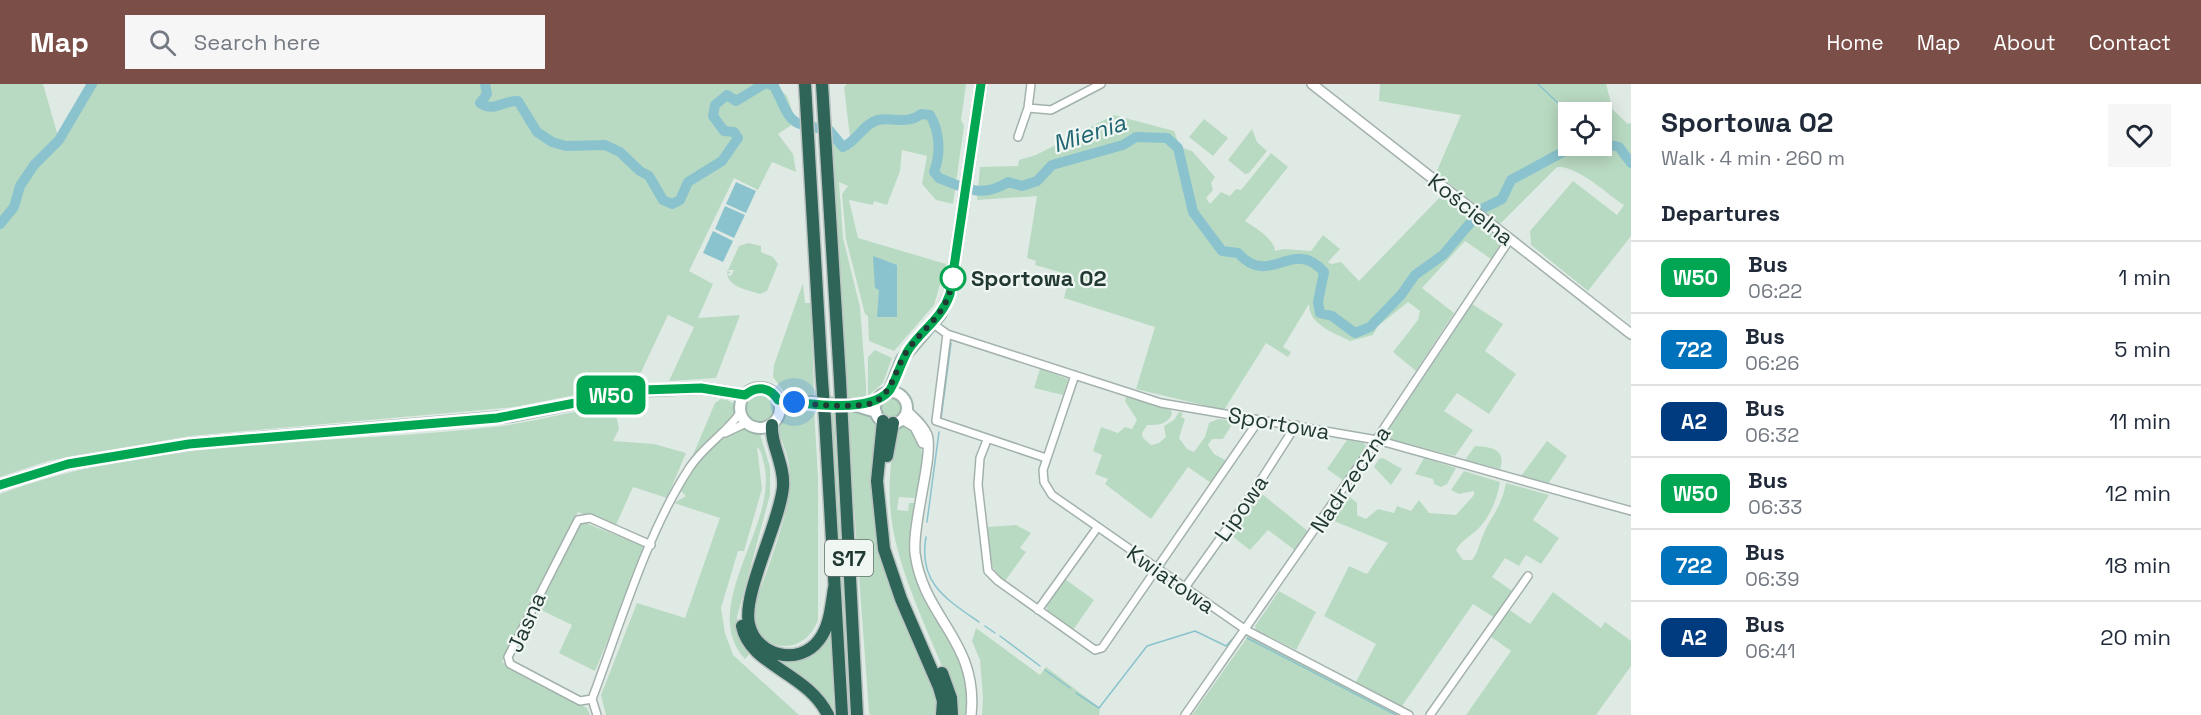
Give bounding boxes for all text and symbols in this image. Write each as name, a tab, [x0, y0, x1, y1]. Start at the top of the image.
search box	[125, 15, 545, 69]
text: Map	[30, 24, 89, 60]
icon: search	[146, 26, 179, 59]
text: Search here	[194, 28, 321, 56]
text: Home	[1826, 29, 1884, 56]
text: Map	[1917, 29, 1961, 56]
text: About	[1994, 29, 2056, 56]
text: Contact	[2089, 29, 2171, 56]
map controls	[1558, 102, 1612, 156]
button: locate	[1558, 102, 1612, 156]
text: Sportowa 02	[1661, 104, 1833, 140]
button: heart	[2108, 104, 2171, 167]
water label: Mienia	[1048, 107, 1130, 159]
text: Walk · 4 min · 260 m	[1661, 145, 1845, 171]
street label: Kościelna	[1422, 167, 1520, 251]
text: Departures	[1661, 199, 1780, 227]
text: Bus	[1748, 250, 1788, 278]
text: 1 min	[2118, 263, 2171, 291]
place label: Sportowa 02	[971, 264, 1106, 292]
text: W50	[1673, 264, 1718, 291]
marker: Sportowa 02	[940, 265, 966, 291]
text: 06:22	[1748, 278, 1802, 304]
text: Bus	[1745, 322, 1785, 350]
text: 5 min	[2114, 335, 2171, 363]
text: 722	[1676, 336, 1712, 363]
text: 06:26	[1745, 350, 1799, 376]
line badge: W50	[576, 376, 646, 414]
text: W50	[588, 382, 634, 409]
your location	[779, 387, 809, 417]
text: Bus	[1745, 394, 1785, 422]
street label: Sportowa	[1226, 400, 1332, 446]
text: 11 min	[2109, 407, 2171, 435]
text: A2	[1681, 408, 1707, 435]
street label: Nadrzeczna	[1304, 420, 1396, 538]
text: 06:32	[1745, 422, 1799, 448]
text: Bus	[1748, 466, 1788, 494]
street label: Lipowa	[1208, 469, 1274, 547]
text: 12 min	[2105, 479, 2171, 507]
text: W50	[1673, 480, 1718, 507]
text: 06:33	[1748, 494, 1802, 520]
text: Bus	[1745, 538, 1785, 566]
street label: Kwiatowa	[1122, 539, 1221, 620]
road number: S17	[825, 540, 873, 576]
text: 18 min	[2105, 551, 2171, 579]
text: 722	[1676, 552, 1712, 579]
text: 06:39	[1745, 566, 1799, 592]
street label: Jasna	[500, 587, 552, 656]
text: Bus	[1745, 610, 1785, 638]
text: 20 min	[2100, 623, 2171, 651]
text: A2	[1681, 624, 1707, 651]
text: 06:41	[1745, 638, 1796, 664]

